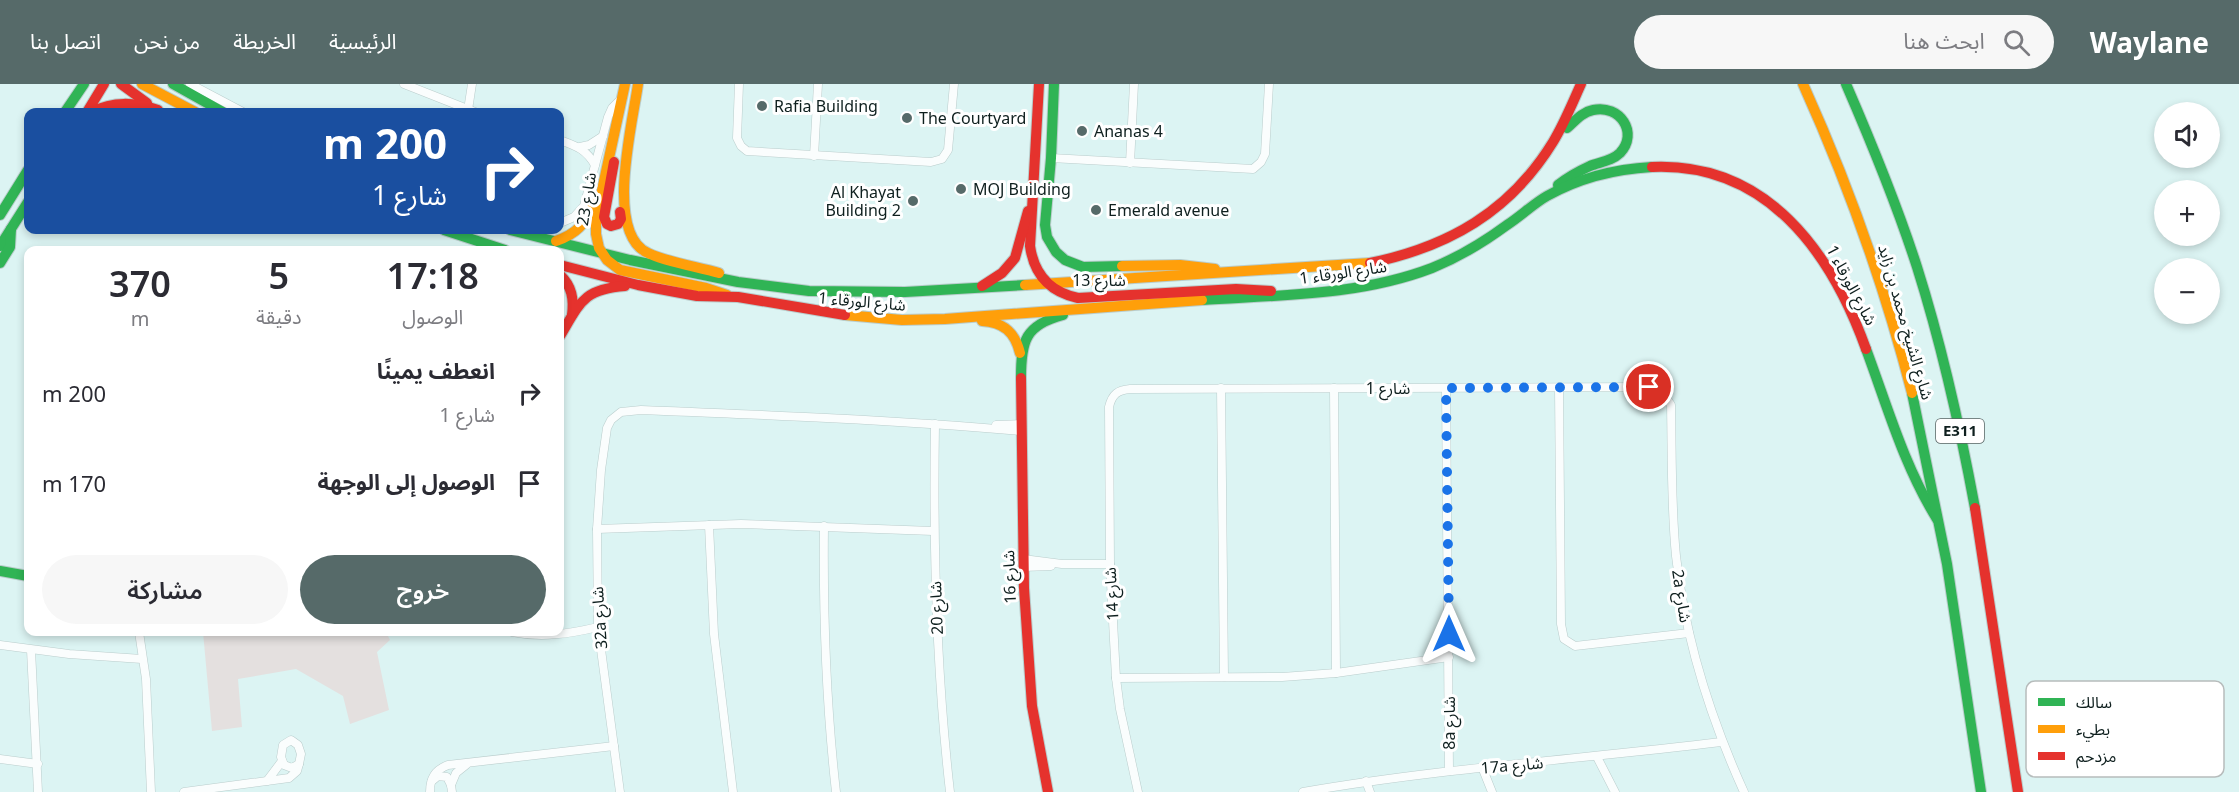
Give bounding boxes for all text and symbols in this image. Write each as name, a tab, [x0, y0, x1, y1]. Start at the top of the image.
search box	[1634, 15, 2054, 69]
text: Waylane	[2090, 23, 2209, 61]
text: ابحث هنا	[1903, 25, 1985, 55]
icon: search	[2000, 26, 2033, 59]
text: اتصل بنا	[30, 27, 101, 55]
text: من نحن	[134, 27, 200, 55]
text: الخريطة	[233, 27, 296, 55]
text: الرئيسية	[329, 27, 397, 55]
place label: Rafia Building	[774, 95, 878, 117]
marker: Rafia Building	[755, 99, 769, 113]
map controls	[2154, 102, 2220, 324]
button: sound	[2154, 102, 2220, 168]
place label: The Courtyard	[919, 107, 1026, 129]
marker: The Courtyard	[900, 111, 914, 125]
text: 200 m	[323, 114, 447, 171]
place label: Ananas 4	[1094, 120, 1163, 142]
marker: Ananas 4	[1075, 124, 1089, 138]
icon: right	[468, 132, 546, 210]
street label: شارع 23	[571, 171, 603, 228]
text: شارع 1	[372, 176, 447, 213]
place label: MOJ Building	[973, 178, 1071, 200]
button: +	[2154, 180, 2220, 246]
place label: Al Khayat Building 2	[825, 181, 901, 221]
marker: MOJ Building	[954, 182, 968, 196]
marker: Al Khayat Building 2	[906, 194, 920, 208]
place label: Emerald avenue	[1108, 199, 1229, 221]
marker: Emerald avenue	[1089, 203, 1103, 217]
street label: شارع الورقاء 1	[1820, 241, 1882, 330]
street label: شارع الشيخ محمد بن زايد	[1871, 242, 1939, 403]
text: 5	[268, 251, 289, 300]
text: 17:18	[387, 251, 479, 300]
street label: شارع الورقاء 1	[1298, 255, 1388, 291]
button: −	[2154, 258, 2220, 324]
text: 370	[109, 259, 171, 308]
street label: شارع 13	[1072, 269, 1126, 293]
street label: شارع الورقاء 1	[817, 286, 907, 318]
text: دقيقة	[256, 303, 302, 330]
text: الوصول	[402, 303, 463, 330]
text: m	[131, 305, 149, 332]
text: انعطف يمينًا	[377, 355, 495, 385]
pin	[1623, 361, 1674, 412]
icon: arrive	[1632, 370, 1665, 403]
icon: right	[513, 377, 546, 410]
street label: شارع 1	[1366, 377, 1410, 401]
text: 200 m	[42, 378, 106, 408]
text: شارع 1	[439, 401, 495, 428]
road number: E311	[1936, 419, 1984, 443]
text: الوصول إلى الوجهة	[317, 466, 495, 496]
icon: arrive	[513, 467, 546, 500]
text: 170 m	[42, 468, 106, 498]
street label: شارع 16	[997, 550, 1023, 604]
button: مشاركة	[42, 555, 288, 624]
button: خروج	[300, 555, 546, 624]
street label: شارع 14	[1099, 567, 1125, 621]
street label: 2a شارع	[1665, 568, 1697, 624]
street label: شارع 20	[924, 581, 950, 635]
street label: 32a شارع	[586, 586, 614, 650]
position arrow	[1417, 602, 1481, 666]
legend	[2026, 681, 2224, 777]
text: سالك	[2076, 691, 2112, 713]
street label: 8a شارع	[1438, 696, 1462, 750]
text: بطيء	[2076, 718, 2110, 742]
text: مزدحم	[2076, 745, 2116, 769]
street label: 17a شارع	[1480, 751, 1544, 781]

